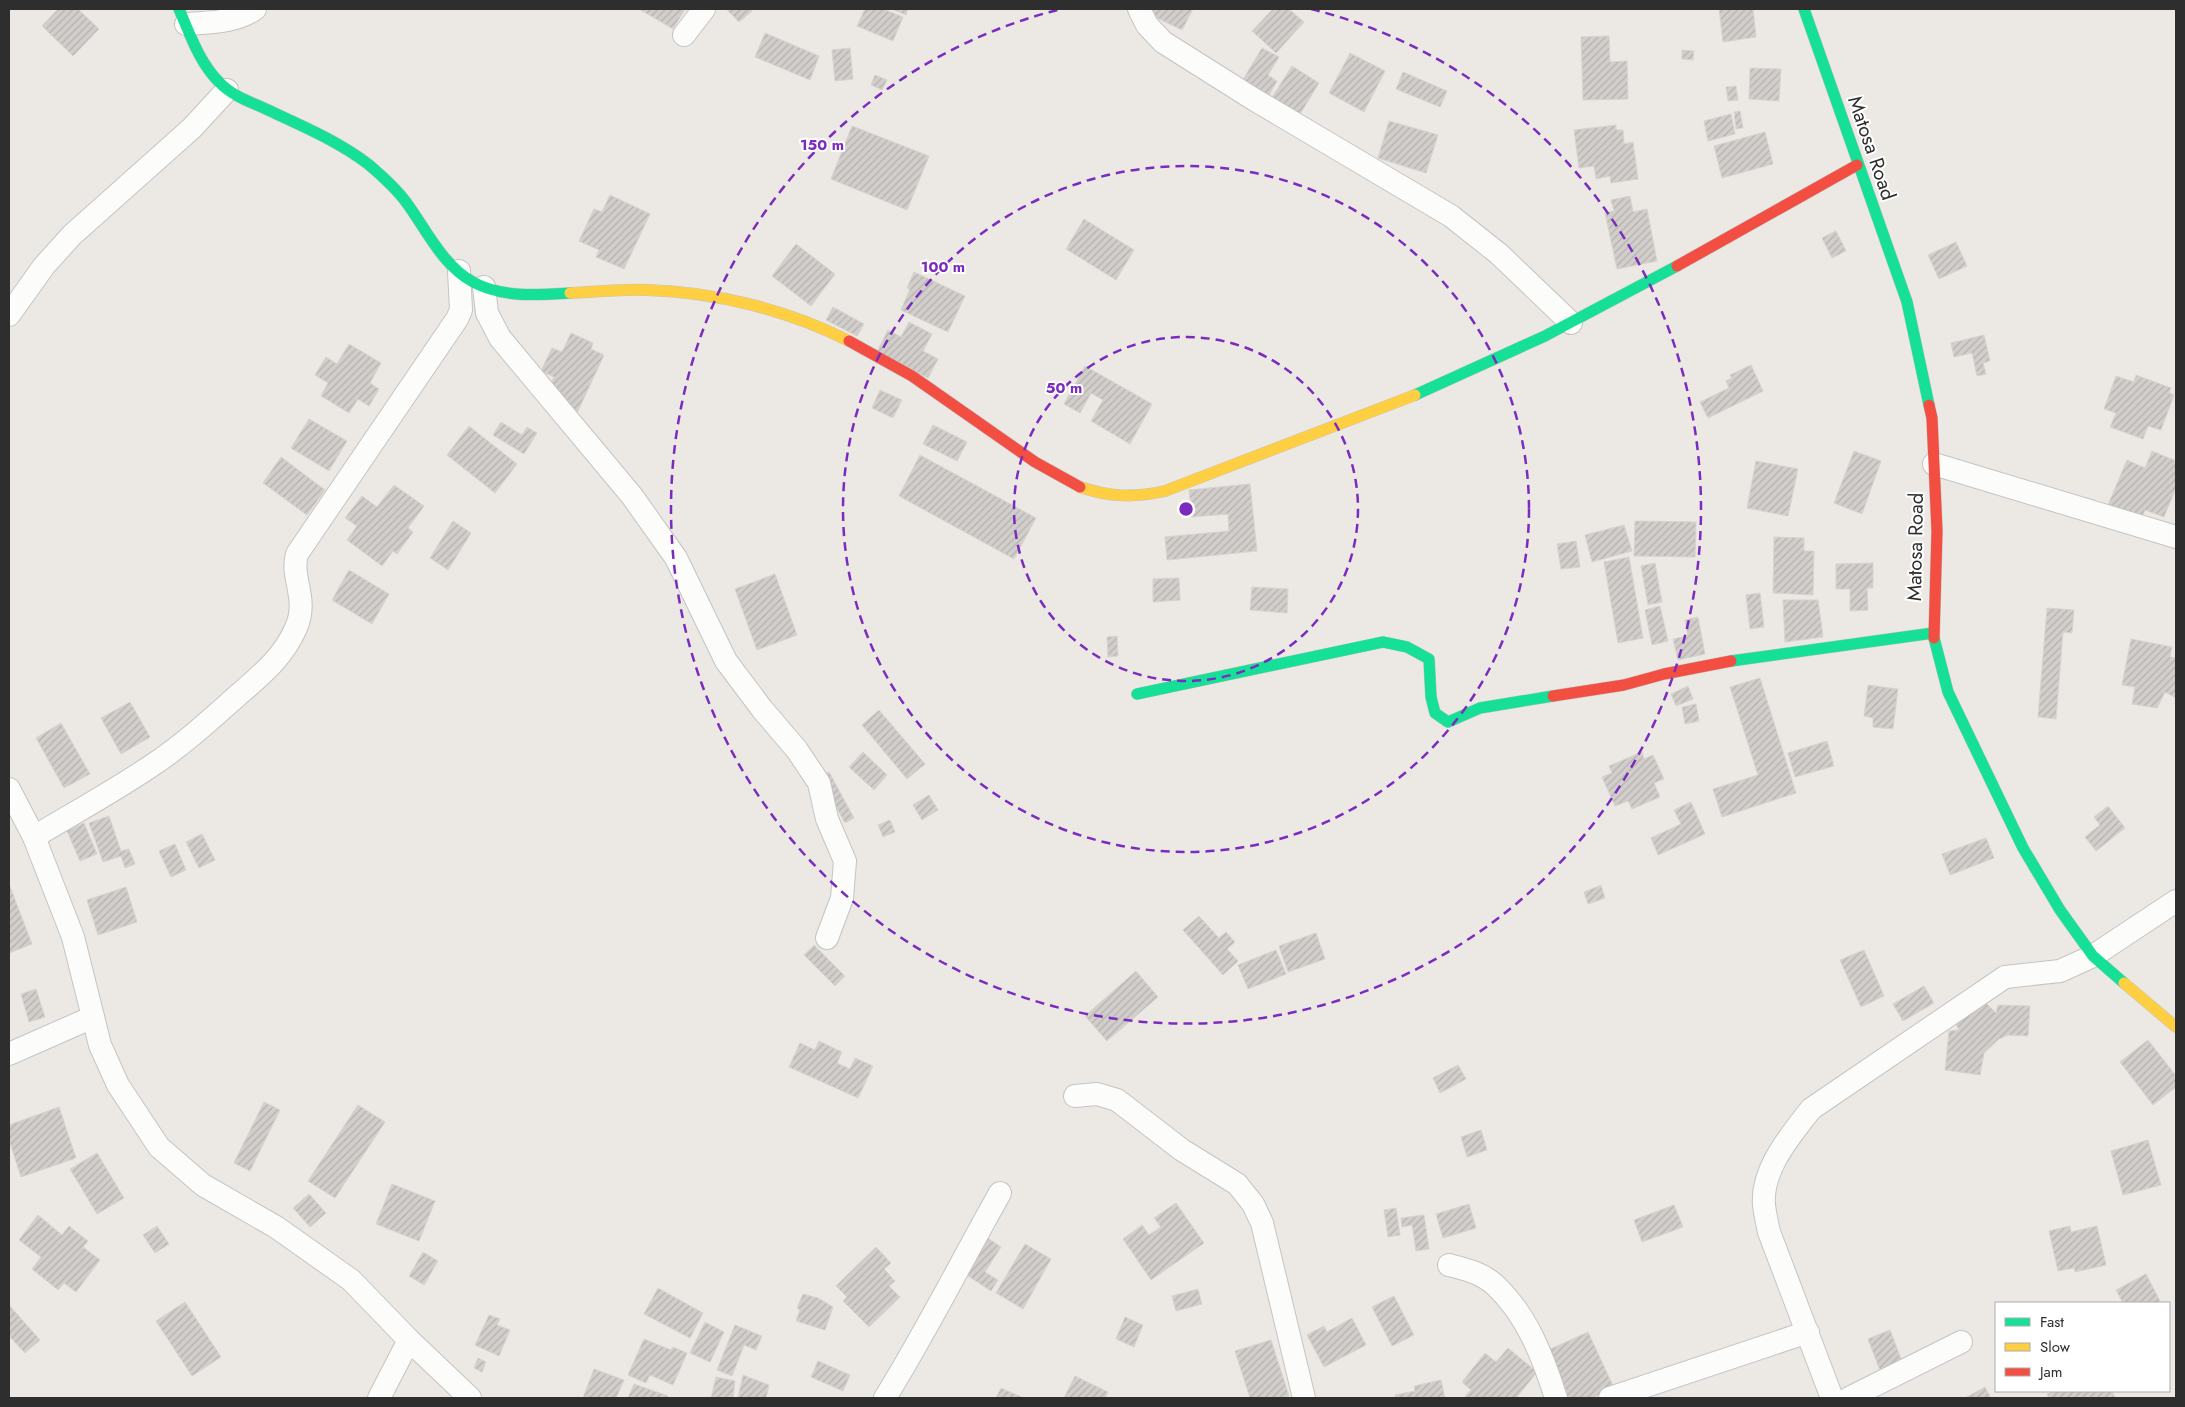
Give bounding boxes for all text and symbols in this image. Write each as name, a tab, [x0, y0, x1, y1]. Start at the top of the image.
street label: Matosa Road	[1840, 92, 1903, 204]
text: 150 m	[800, 134, 844, 156]
text: 100 m	[921, 256, 965, 278]
text: 50 m	[1046, 377, 1082, 399]
street label: Matosa Road	[1900, 493, 1931, 601]
centre of rings	[1177, 500, 1195, 518]
legend	[1995, 1302, 2170, 1392]
text: Fast	[2040, 1311, 2064, 1333]
text: Slow	[2040, 1336, 2071, 1358]
text: Jam	[2038, 1361, 2063, 1383]

